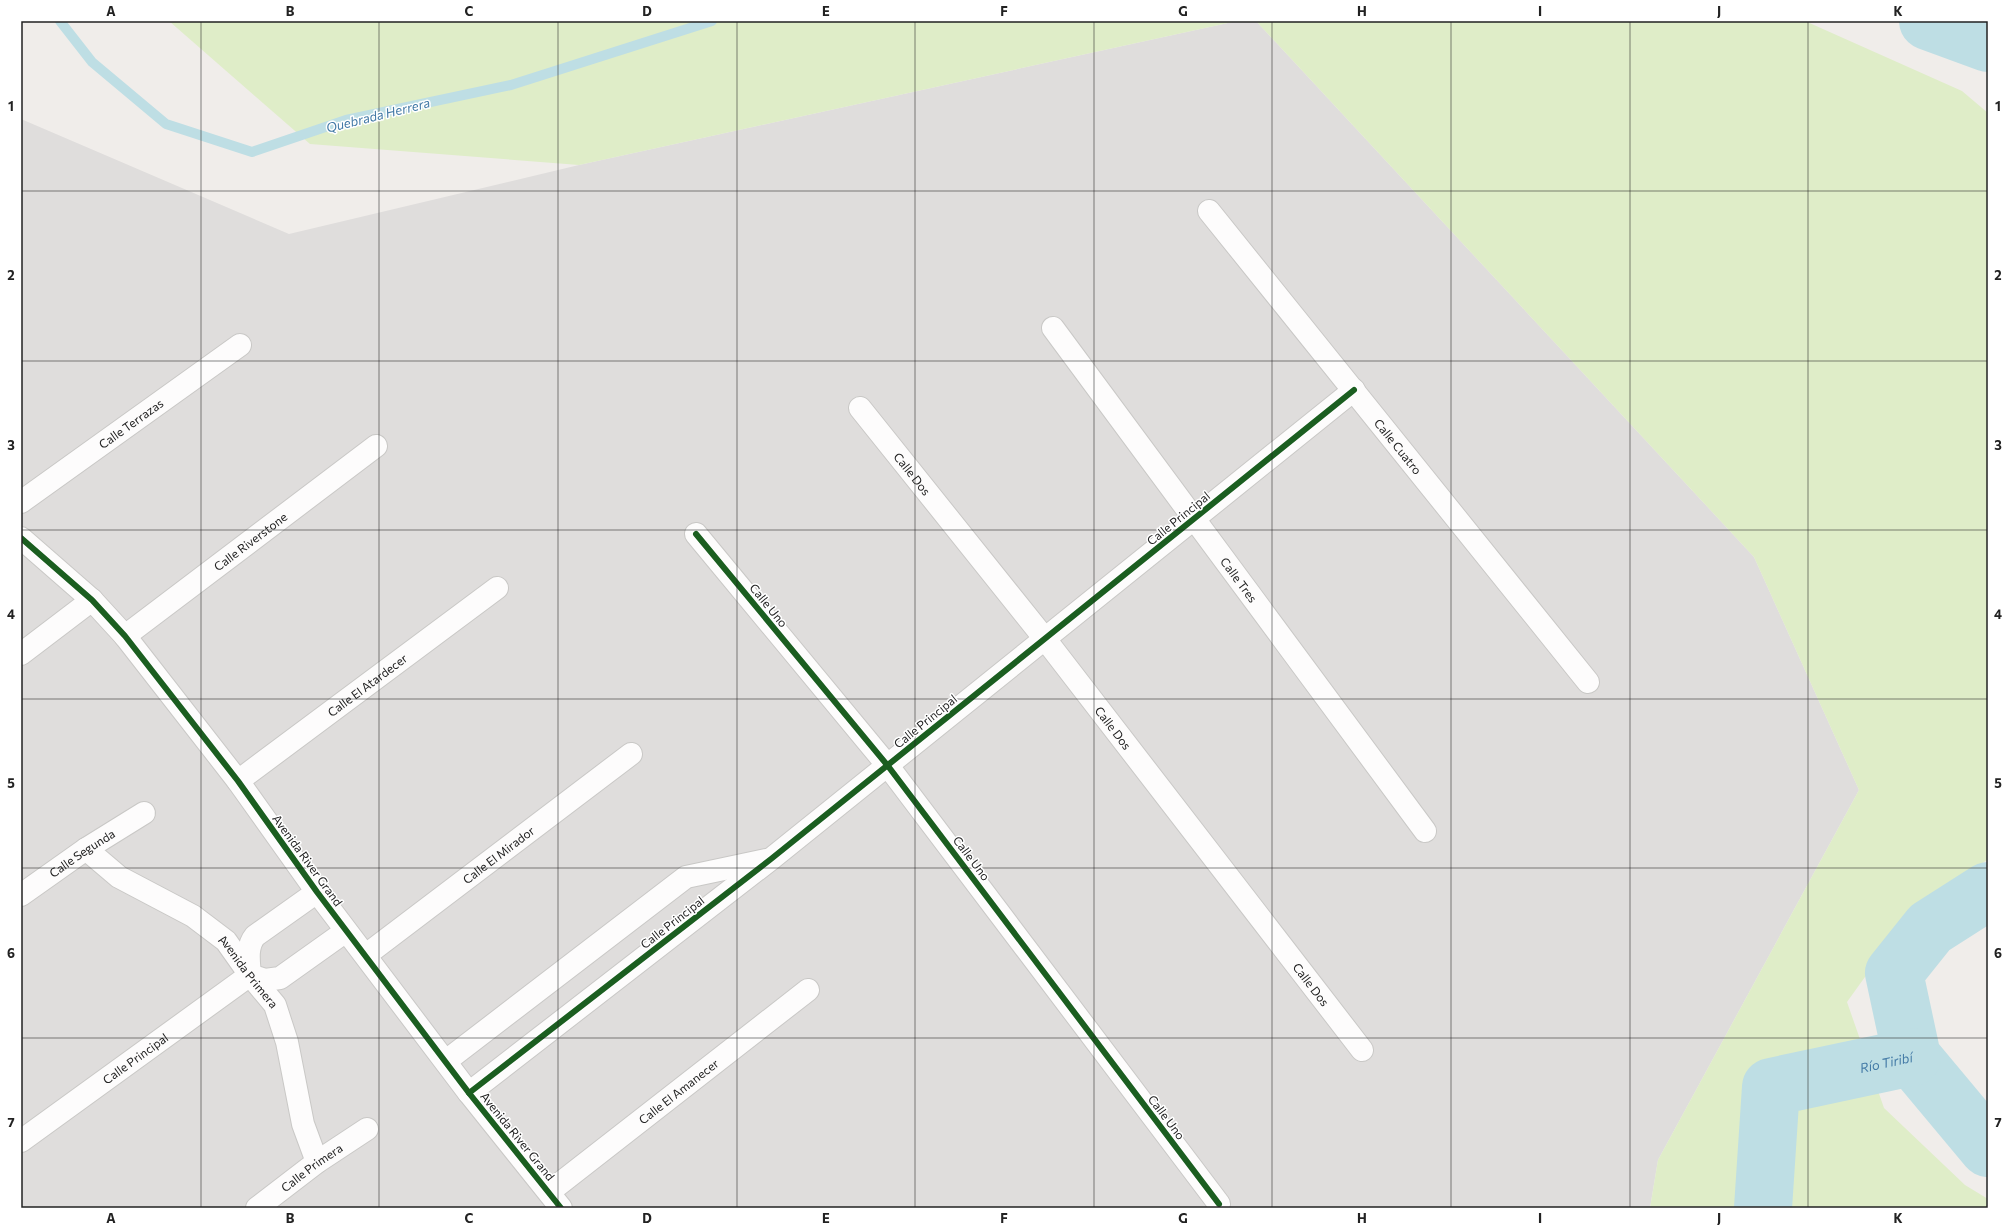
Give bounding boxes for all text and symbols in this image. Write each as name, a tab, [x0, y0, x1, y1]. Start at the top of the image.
text: A	[106, 3, 116, 19]
text: B	[286, 3, 295, 19]
text: C	[465, 3, 474, 19]
text: D	[642, 3, 652, 19]
text: E	[822, 3, 830, 19]
text: F	[1000, 3, 1008, 19]
text: G	[1178, 3, 1188, 19]
text: H	[1357, 3, 1367, 19]
text: I	[1538, 3, 1542, 19]
text: J	[1717, 3, 1721, 19]
text: K	[1893, 3, 1903, 19]
water label: Quebrada Herrera	[324, 94, 432, 136]
text: 1	[8, 98, 14, 114]
text: 1	[1995, 98, 2001, 114]
text: 2	[7, 267, 15, 283]
text: 2	[1994, 267, 2002, 283]
street label: Calle Terrazas	[96, 396, 166, 451]
street label: Calle Cuatro	[1372, 416, 1425, 477]
text: 3	[7, 437, 15, 453]
text: 3	[1994, 437, 2002, 453]
street label: Calle Dos	[891, 449, 934, 498]
street label: Calle Principal	[1144, 488, 1212, 548]
street label: Calle Riverstone	[211, 509, 289, 573]
street label: Calle Tres	[1218, 554, 1260, 605]
street label: Calle Uno	[747, 580, 791, 630]
text: 4	[7, 606, 15, 622]
text: 4	[1994, 606, 2002, 622]
street label: Calle El Atardecer	[325, 650, 410, 719]
street label: Calle Principal	[891, 691, 959, 751]
street label: Calle Dos	[1092, 703, 1134, 752]
text: 5	[7, 775, 15, 791]
text: 5	[1994, 775, 2002, 791]
street label: Avenida River Grand	[270, 812, 346, 909]
street label: Calle El Mirador	[460, 823, 537, 886]
street label: Calle Segunda	[46, 826, 117, 880]
street label: Calle Uno	[951, 833, 993, 883]
street label: Calle Principal	[637, 893, 707, 951]
street label: Avenida Primera	[216, 931, 281, 1011]
text: 6	[7, 945, 15, 961]
text: 6	[1994, 945, 2002, 961]
street label: Calle Dos	[1290, 960, 1332, 1009]
street label: Calle Principal	[100, 1030, 170, 1087]
water label: Río Tiribí	[1858, 1049, 1917, 1076]
street label: Calle El Amanecer	[636, 1056, 721, 1127]
street label: Avenida River Grand	[478, 1089, 558, 1183]
street label: Calle Uno	[1146, 1092, 1188, 1142]
text: 7	[7, 1114, 15, 1130]
text: 7	[1994, 1114, 2002, 1130]
street label: Calle Primera	[278, 1140, 345, 1194]
text: A	[106, 1210, 116, 1226]
text: B	[286, 1210, 295, 1226]
text: C	[465, 1210, 474, 1226]
text: D	[642, 1210, 652, 1226]
text: E	[822, 1210, 830, 1226]
text: F	[1000, 1210, 1008, 1226]
text: G	[1178, 1210, 1188, 1226]
text: H	[1357, 1210, 1367, 1226]
text: I	[1538, 1210, 1542, 1226]
text: J	[1717, 1210, 1721, 1226]
text: K	[1893, 1210, 1903, 1226]

